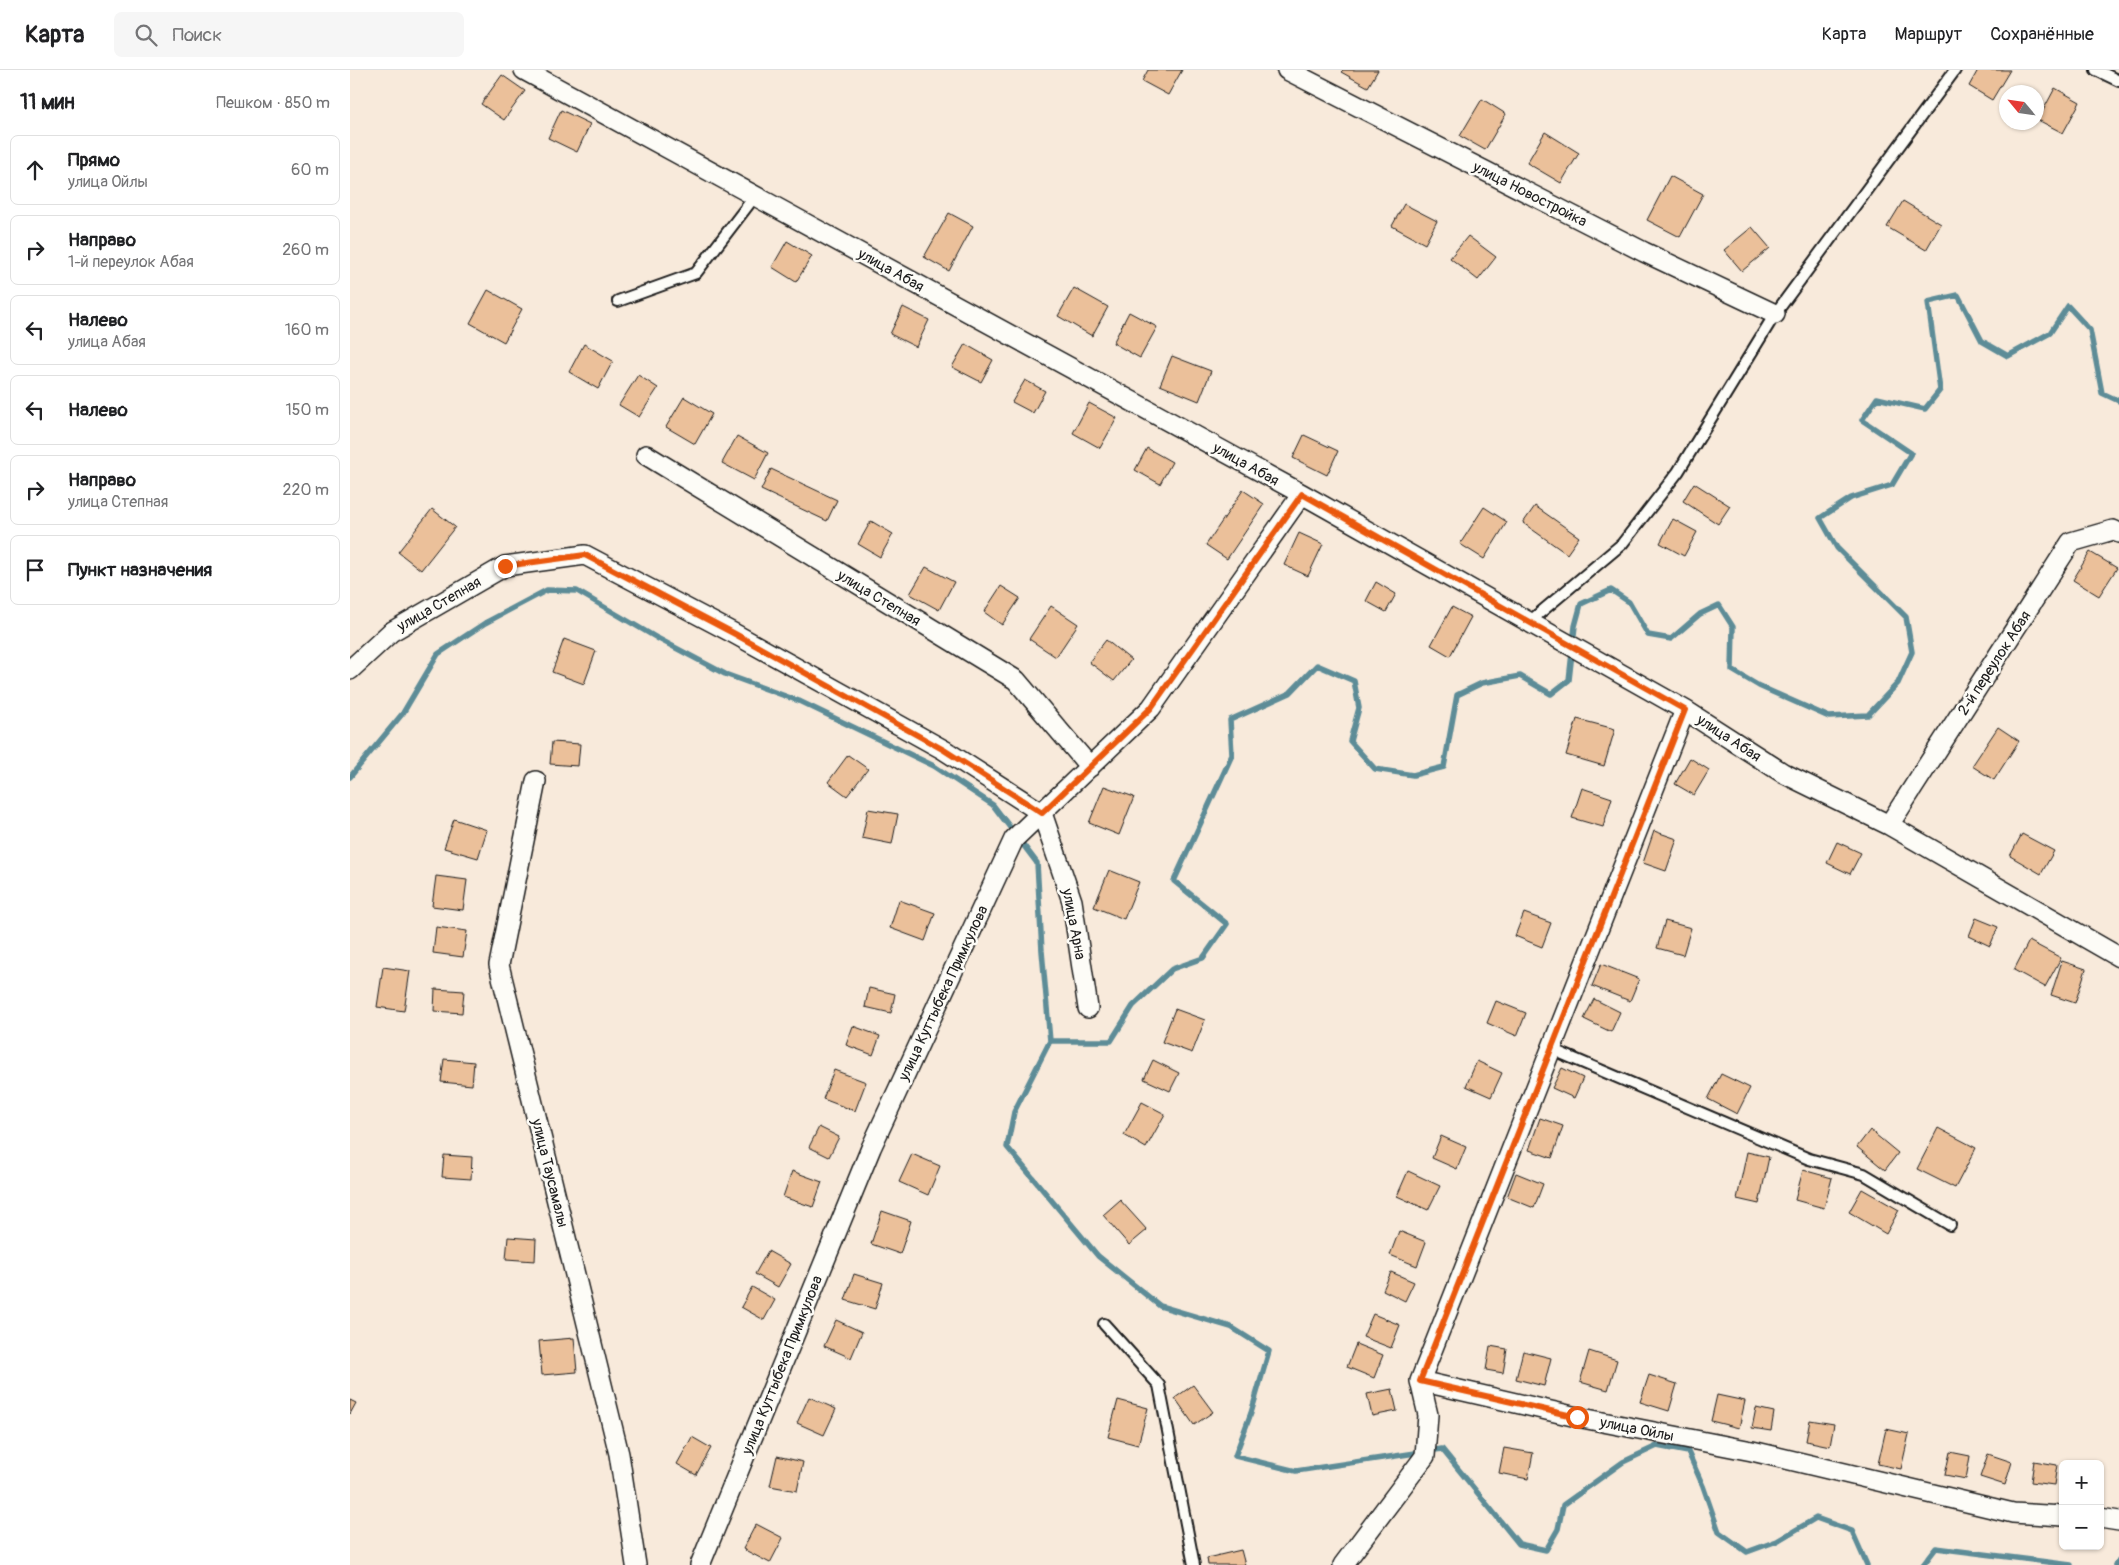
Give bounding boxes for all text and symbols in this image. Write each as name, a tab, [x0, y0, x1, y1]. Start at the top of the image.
search box	[114, 12, 464, 57]
text: Карта	[25, 20, 84, 49]
icon: search	[132, 21, 160, 49]
text: Поиск	[172, 23, 222, 47]
text: Карта	[1822, 23, 1866, 46]
text: Маршрут	[1894, 23, 1962, 46]
text: Сохранённые	[1990, 23, 2094, 46]
north arrow	[1999, 85, 2044, 130]
text: 11 мин	[20, 89, 75, 116]
text: Пешком · 850 m	[216, 93, 330, 113]
text: Прямо	[68, 148, 120, 172]
icon: ahead	[21, 156, 49, 184]
street label: улица Новостройка	[1469, 157, 1590, 231]
text: 60 m	[291, 160, 329, 180]
text: улица Ойлы	[68, 172, 148, 192]
text: Направо	[68, 228, 136, 252]
icon: right	[21, 236, 49, 264]
text: 260 m	[282, 240, 329, 260]
street label: улица Абая	[853, 244, 927, 296]
text: 1-й переулок Абая	[68, 252, 194, 272]
text: Налево	[68, 308, 128, 332]
icon: left	[21, 316, 49, 344]
text: 160 m	[285, 320, 329, 340]
text: улица Абая	[68, 332, 146, 352]
icon: left	[21, 396, 49, 424]
text: Налево	[68, 398, 128, 422]
text: 150 m	[285, 400, 329, 420]
street label: улица Абая	[1208, 438, 1282, 490]
text: Направо	[68, 468, 136, 492]
icon: right	[21, 476, 49, 504]
text: 220 m	[283, 480, 329, 500]
text: улица Степная	[68, 492, 168, 512]
route end	[494, 555, 517, 578]
icon: arrive	[21, 556, 49, 584]
text: Пункт назначения	[68, 558, 212, 582]
street label: улица Степная	[833, 566, 924, 631]
street label: улица Степная	[393, 573, 485, 637]
street label: 2-й переулок Абая	[1954, 608, 2035, 719]
street label: улица Абая	[1692, 710, 1765, 766]
street label: улица Арна	[1057, 886, 1090, 961]
street label: улица Куттыбека Примкулова	[894, 902, 993, 1085]
street label: улица Таусамалы	[527, 1116, 572, 1229]
street label: улица Куттыбека Примкулова	[737, 1273, 827, 1458]
route start	[1566, 1406, 1589, 1429]
street label: улица Ойлы	[1597, 1413, 1675, 1446]
map controls	[2059, 1460, 2104, 1550]
button: +	[2059, 1460, 2104, 1505]
button: −	[2059, 1505, 2104, 1550]

